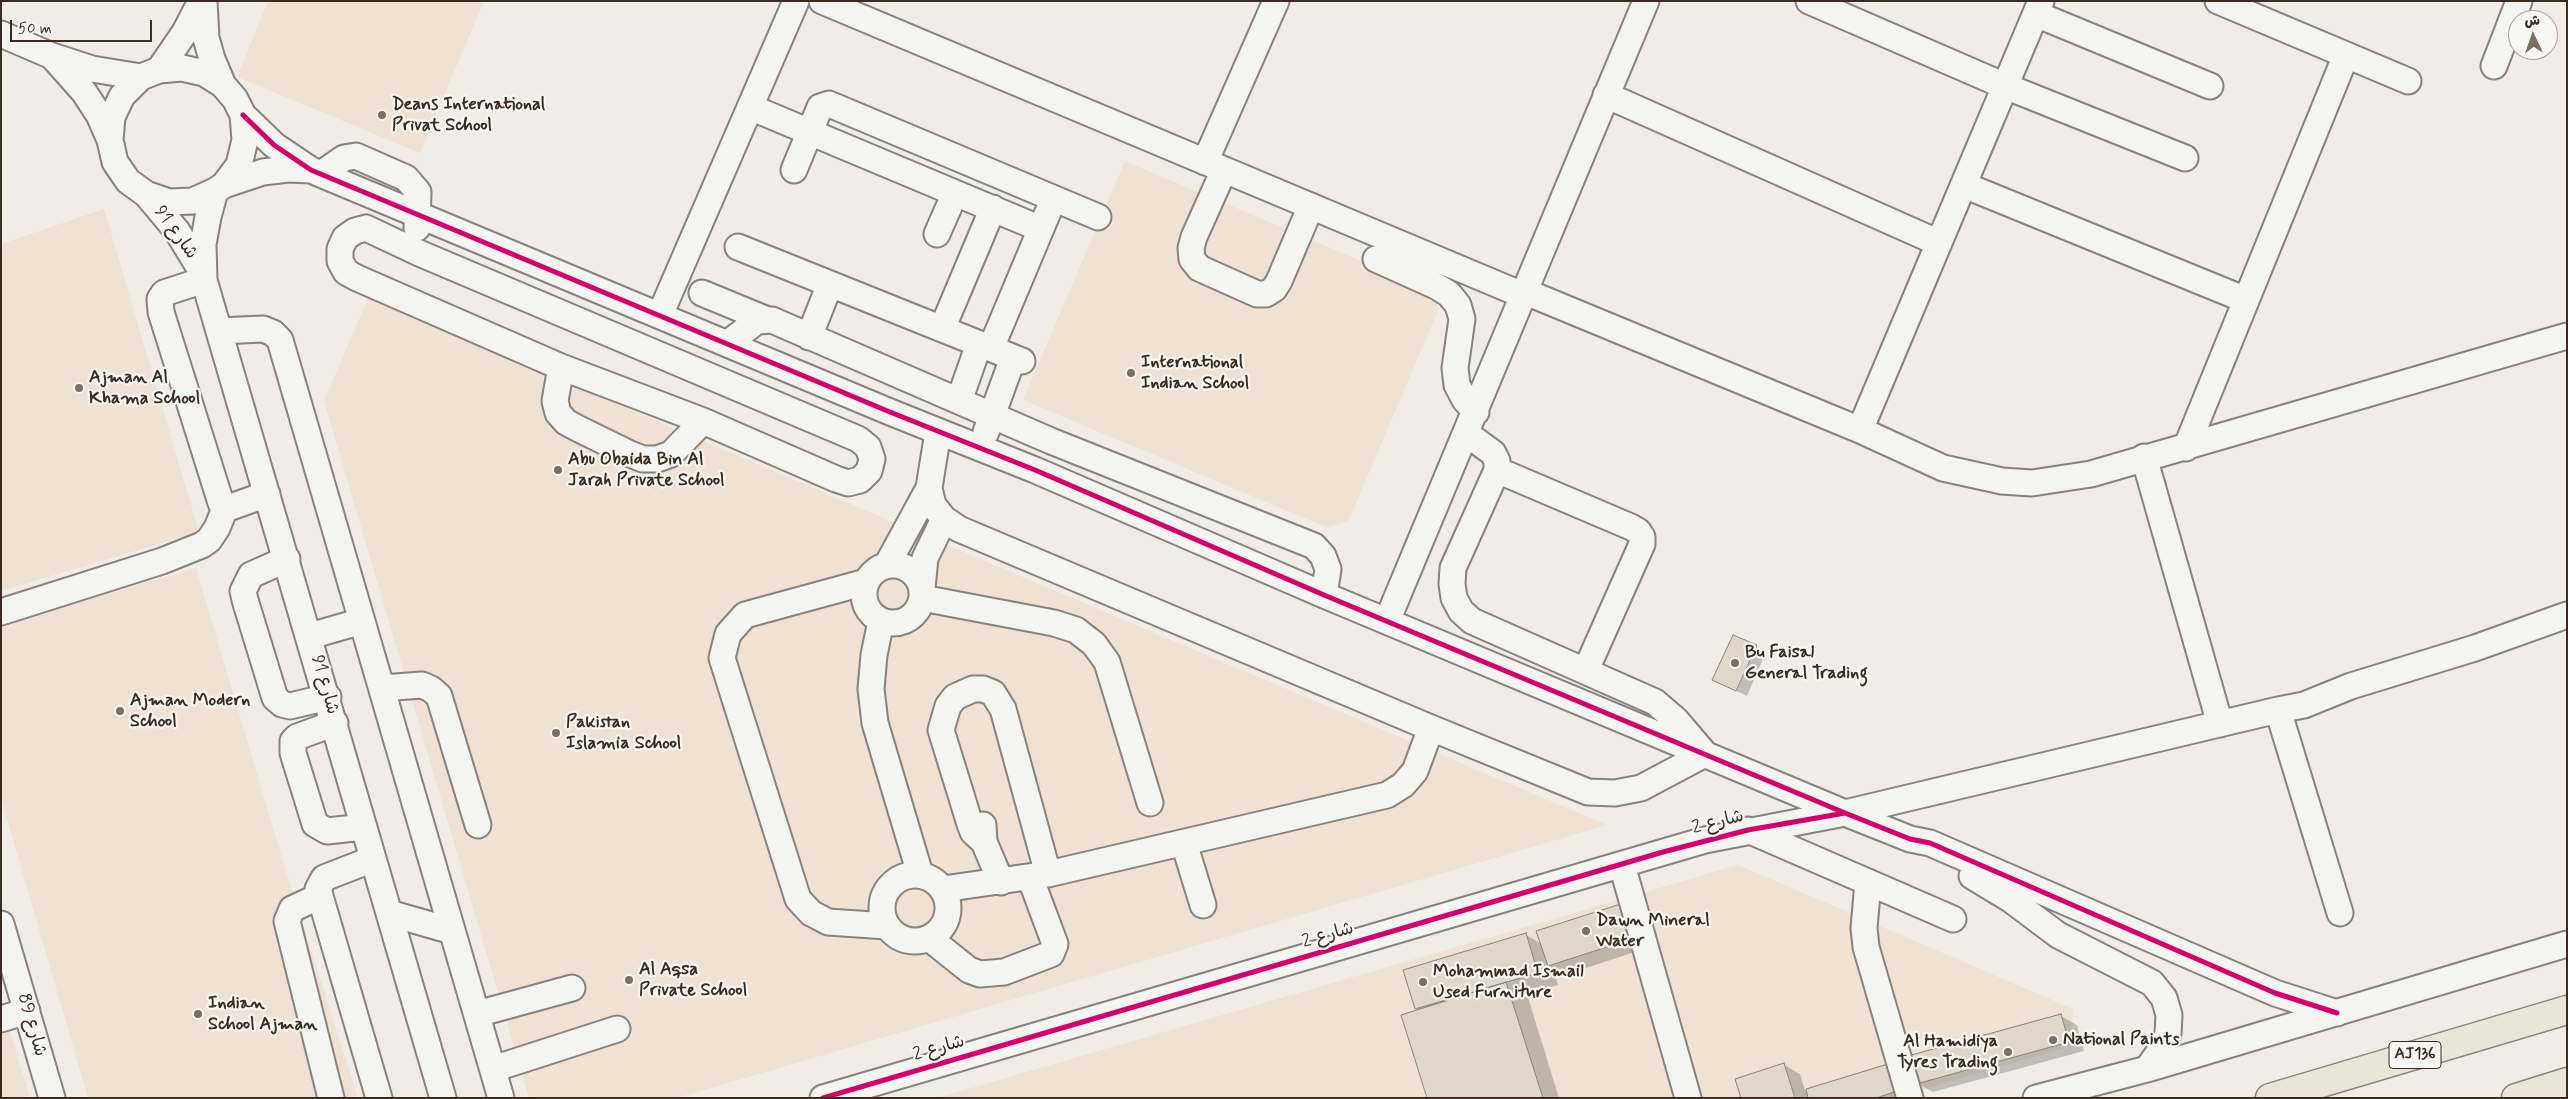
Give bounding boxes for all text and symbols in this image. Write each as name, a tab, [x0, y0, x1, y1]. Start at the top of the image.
scale bar	[12, 10, 155, 42]
north arrow	[2508, 10, 2558, 60]
text: ش	[2524, 12, 2540, 30]
text: 50 m	[18, 19, 52, 39]
place label: Deans International Privat School	[392, 94, 545, 136]
marker: Deans International Privat School	[376, 109, 388, 121]
street label: شارع 91	[149, 202, 201, 264]
place label: International Indian School	[1141, 352, 1249, 394]
place label: Ajman Al Khama School	[89, 367, 200, 409]
marker: International Indian School	[1125, 367, 1137, 379]
marker: Ajman Al Khama School	[73, 382, 85, 394]
place label: Abu Obaida Bin Al Jarah Private School	[568, 449, 725, 492]
marker: Abu Obaida Bin Al Jarah Private School	[552, 464, 564, 476]
place label: Bu Faisal General Trading	[1745, 642, 1868, 684]
street label: شارع 91	[305, 653, 343, 717]
marker: Bu Faisal General Trading	[1729, 657, 1741, 669]
place label: Ajman Modern School	[130, 690, 250, 732]
marker: Ajman Modern School	[114, 705, 126, 717]
place label: Pakistan Islamia School	[566, 712, 681, 754]
marker: Pakistan Islamia School	[550, 727, 562, 739]
street label: شارع 2	[1690, 806, 1746, 840]
place label: Dawn Mineral Water	[1596, 910, 1710, 952]
street label: شارع 2	[1300, 918, 1356, 954]
marker: Dawn Mineral Water	[1580, 925, 1592, 937]
place label: Al Aqsa Private School	[639, 959, 747, 1002]
place label: Mohammad Ismail Used Furniture	[1433, 961, 1584, 1004]
marker: Al Aqsa Private School	[623, 974, 635, 986]
marker: Mohammad Ismail Used Furniture	[1417, 976, 1429, 988]
street label: شارع 89	[12, 991, 50, 1059]
place label: Indian School Ajman	[208, 993, 317, 1036]
marker: Indian School Ajman	[192, 1008, 204, 1020]
place label: National Paints	[2063, 1029, 2180, 1051]
street label: شارع 2	[911, 1031, 967, 1067]
place label: Al Hamidiya Tyres Trading	[1897, 1031, 1998, 1074]
marker: National Paints	[2047, 1034, 2059, 1046]
road number: AJ136	[2389, 1042, 2441, 1068]
marker: Al Hamidiya Tyres Trading	[2002, 1046, 2014, 1058]

